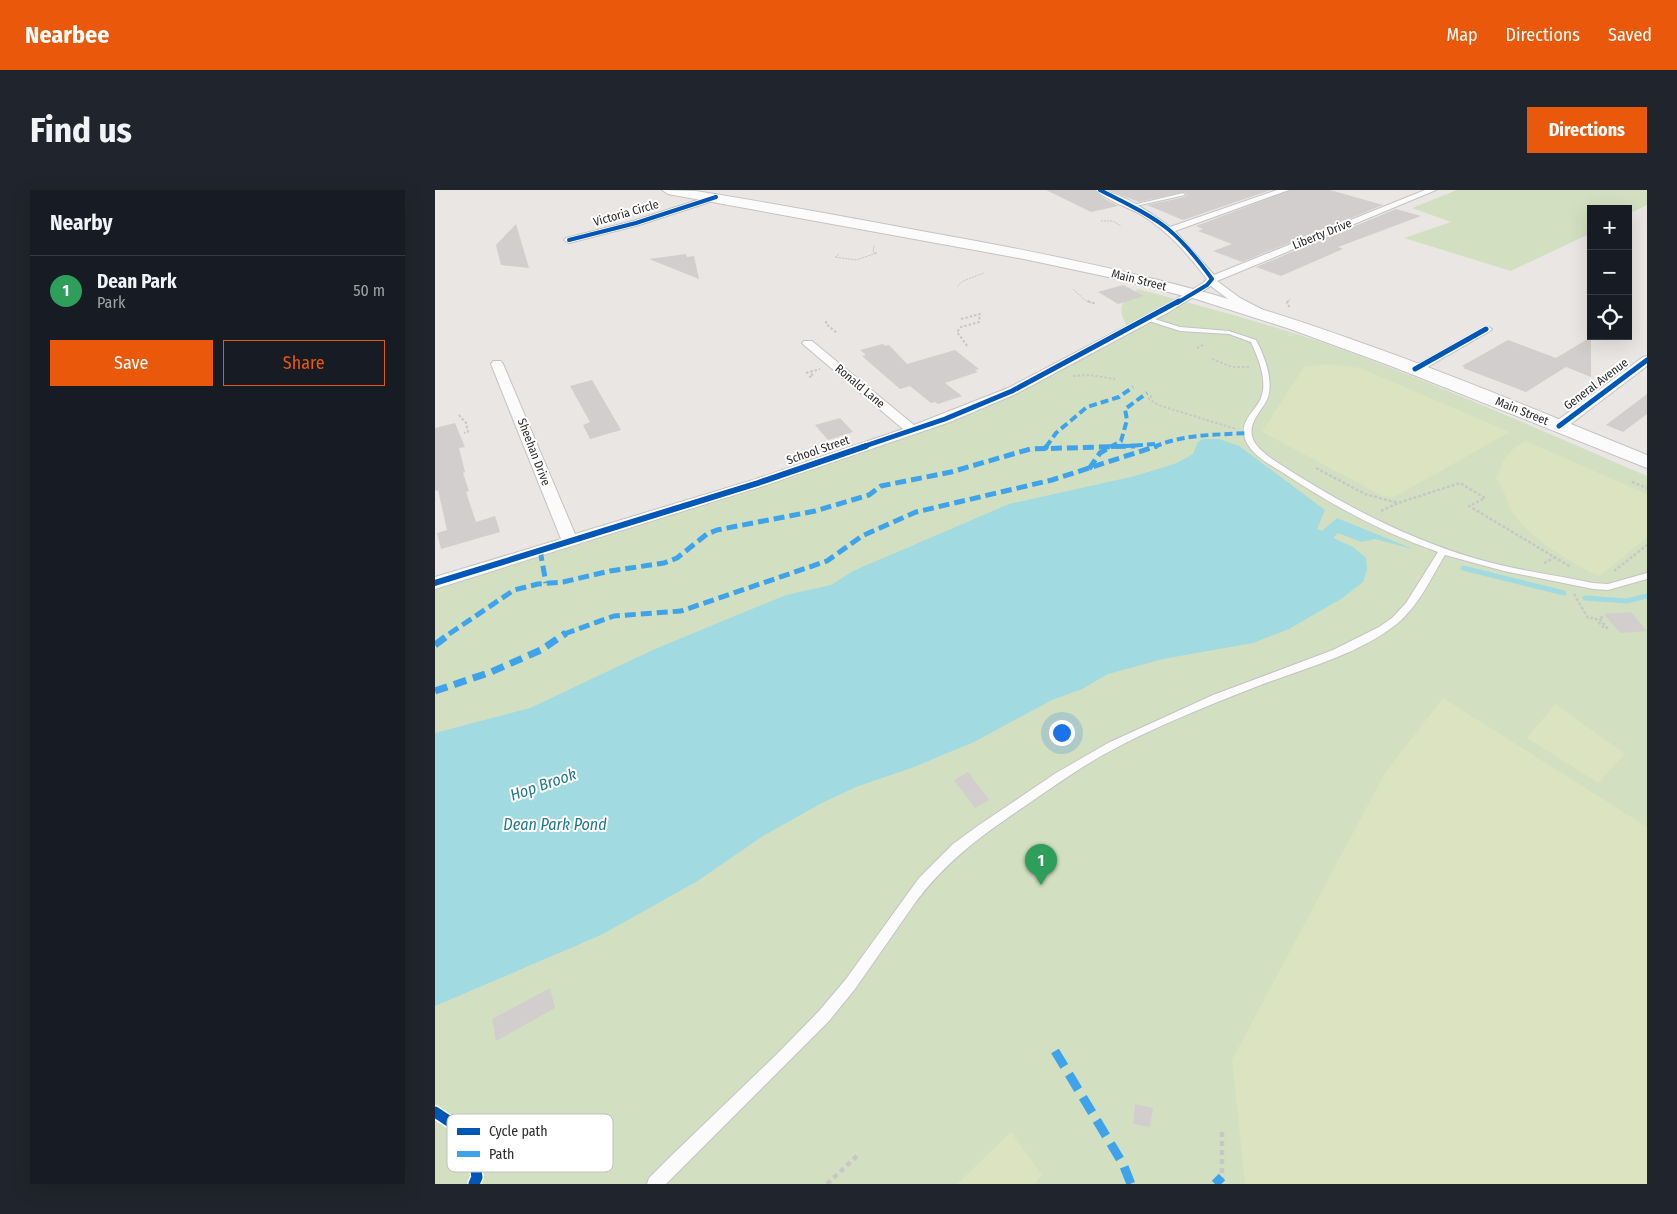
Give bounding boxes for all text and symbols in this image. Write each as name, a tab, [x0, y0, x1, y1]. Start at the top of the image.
text: Nearbee	[25, 21, 109, 49]
text: Map	[1446, 24, 1478, 46]
text: Directions	[1506, 24, 1580, 46]
text: Saved	[1608, 24, 1652, 46]
button: Directions	[1527, 107, 1647, 153]
text: Find us	[30, 109, 132, 151]
street label: Victoria Circle	[592, 197, 660, 229]
map controls	[1587, 205, 1632, 340]
button: +	[1587, 205, 1632, 250]
text: Nearby	[50, 210, 112, 236]
street label: Liberty Drive	[1290, 216, 1354, 252]
button: −	[1587, 250, 1632, 295]
street label: Main Street	[1110, 266, 1168, 294]
text: Dean Park	[97, 270, 177, 293]
text: 1	[63, 281, 69, 300]
text: 50 m	[353, 281, 385, 300]
text: Park	[97, 293, 125, 312]
button: locate	[1587, 295, 1632, 340]
button: Save	[50, 340, 213, 386]
button: Share	[223, 340, 385, 386]
street label: General Avenue	[1561, 355, 1631, 413]
street label: Ronald Lane	[832, 361, 888, 411]
street label: Main Street	[1493, 394, 1551, 428]
street label: Sheehan Drive	[515, 416, 553, 488]
street label: School Street	[785, 433, 851, 467]
your location	[1049, 720, 1075, 746]
water label: Hop Brook	[508, 764, 579, 805]
water label: Dean Park Pond	[503, 815, 607, 834]
pin: 1	[1025, 844, 1057, 885]
legend	[447, 1114, 613, 1172]
text: Cycle path	[489, 1123, 548, 1140]
text: Path	[489, 1146, 514, 1163]

